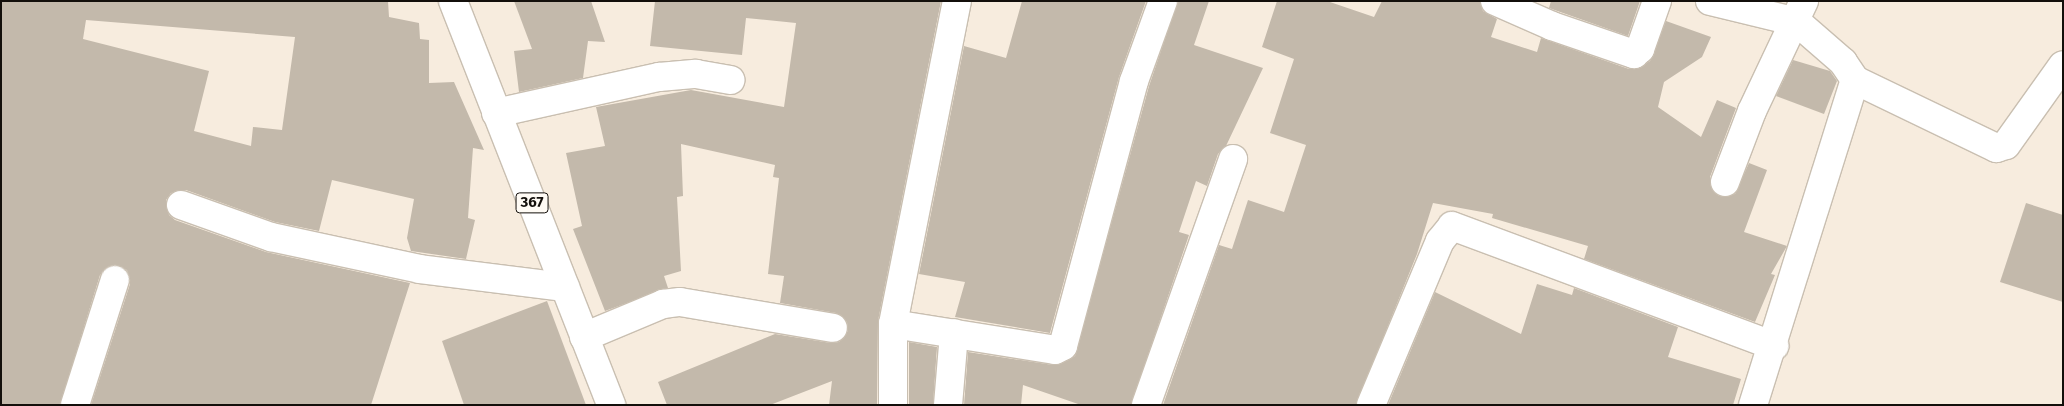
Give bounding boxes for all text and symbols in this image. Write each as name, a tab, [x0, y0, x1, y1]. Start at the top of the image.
road number: 367	[514, 190, 550, 216]

